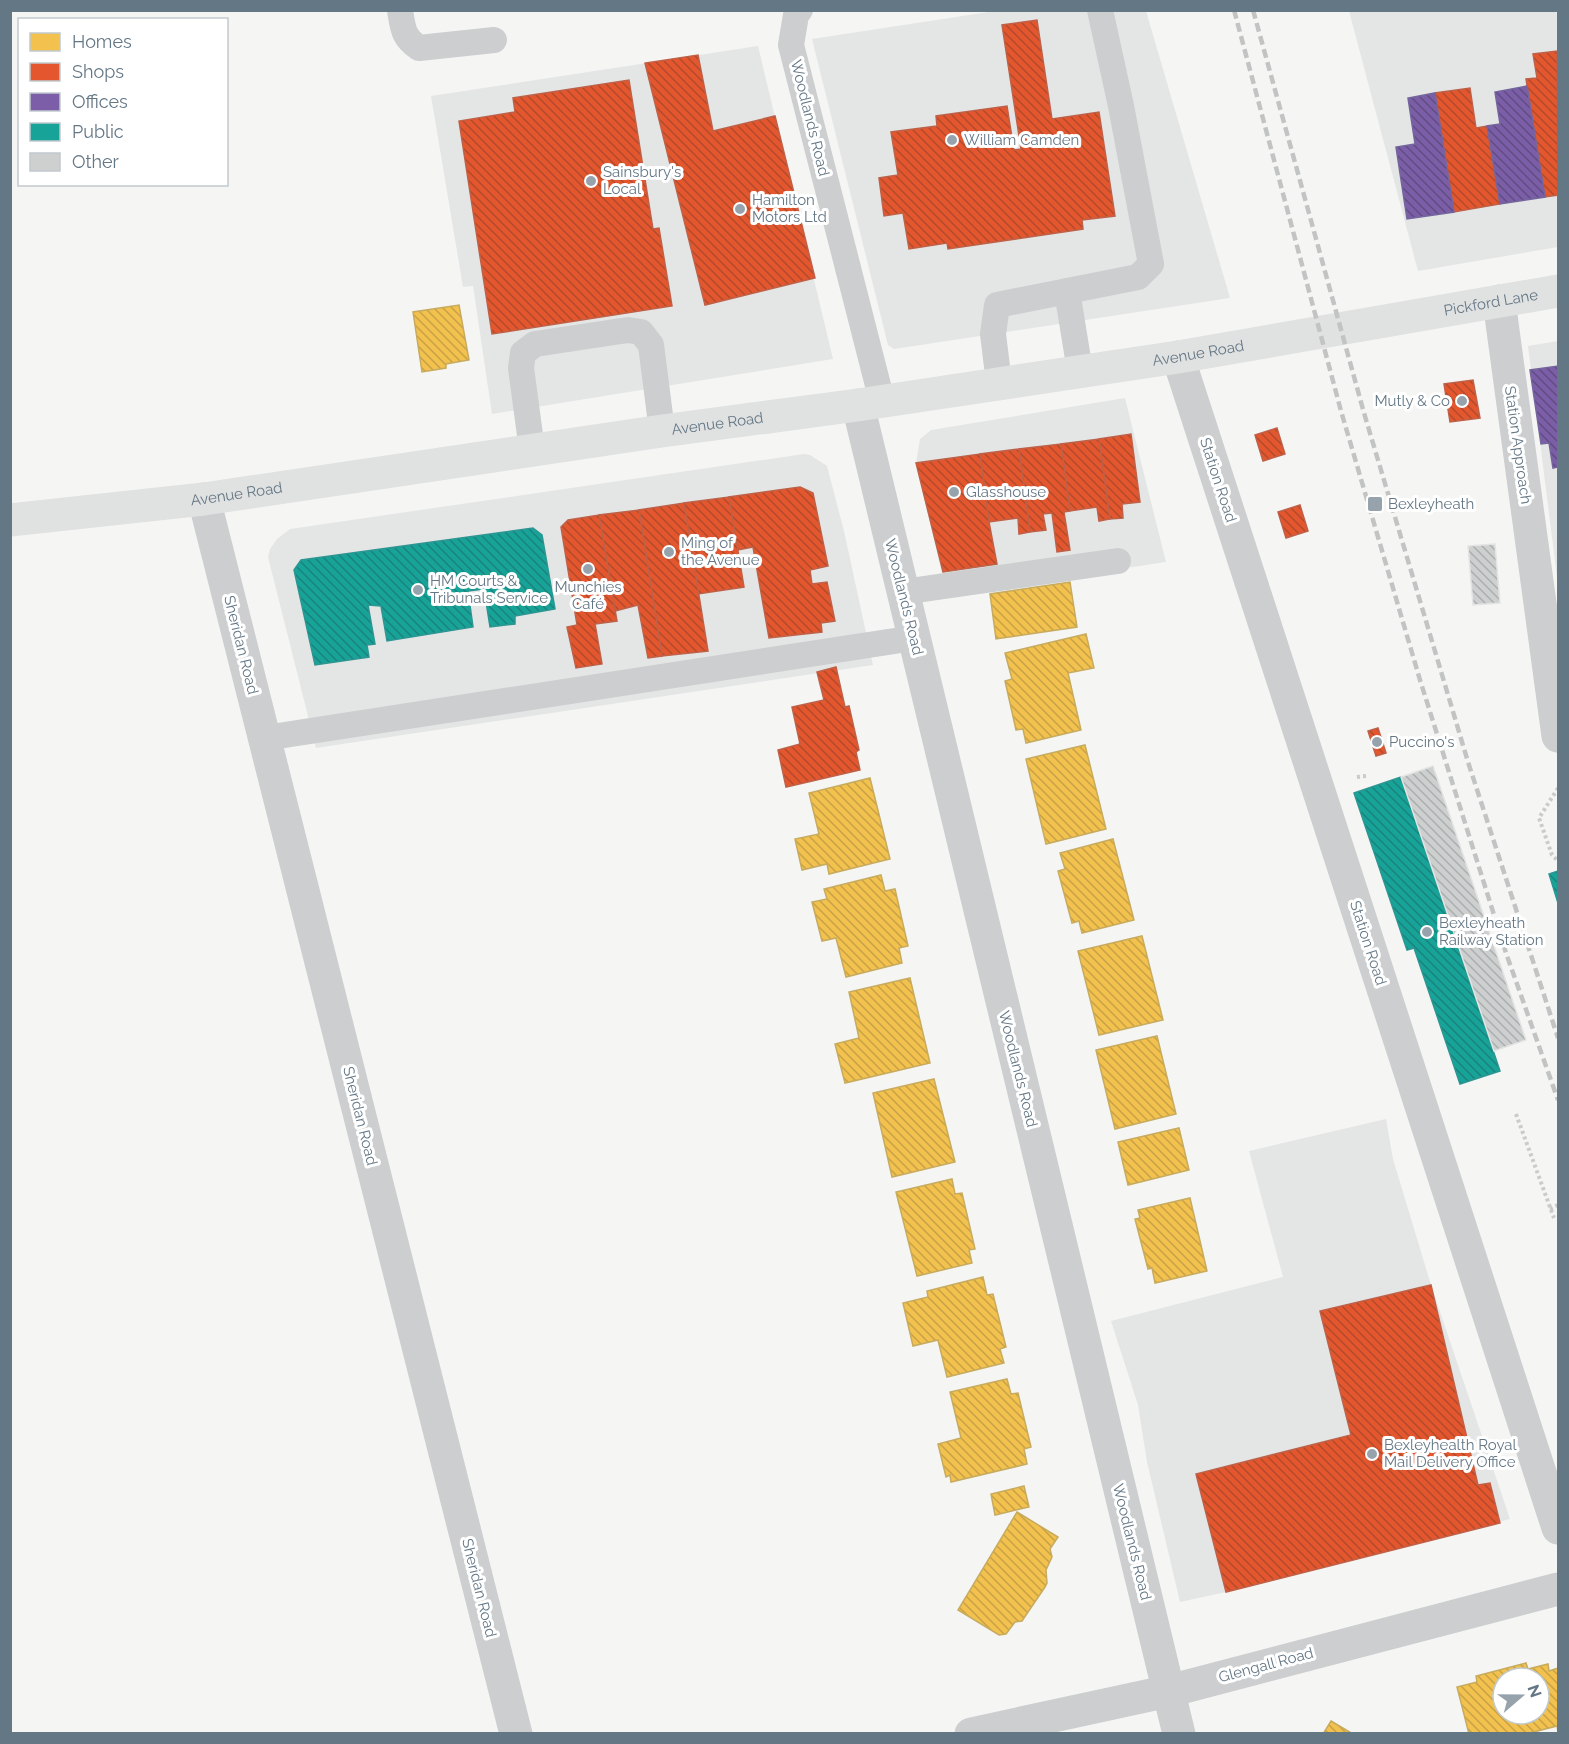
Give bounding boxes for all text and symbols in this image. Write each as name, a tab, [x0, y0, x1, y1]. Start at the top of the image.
legend	[18, 18, 228, 186]
text: Homes	[72, 31, 132, 52]
street label: Woodlands Road	[787, 58, 833, 178]
text: Shops	[72, 61, 124, 82]
text: Offices	[72, 91, 128, 112]
text: Public	[72, 121, 124, 142]
place label: William Camden	[964, 131, 1079, 149]
marker: William Camden	[945, 133, 959, 147]
text: Other	[72, 151, 120, 172]
place label: Sainsbury's Local	[603, 163, 681, 198]
marker: Sainsbury's Local	[584, 174, 598, 188]
place label: Hamilton Motors Ltd	[752, 191, 827, 226]
marker: Hamilton Motors Ltd	[733, 202, 747, 216]
street label: Pickford Lane	[1442, 286, 1539, 320]
street label: Avenue Road	[1151, 337, 1245, 370]
street label: Station Approach	[1501, 385, 1535, 505]
place label: Mutly & Co	[1374, 392, 1450, 410]
marker: Mutly & Co	[1455, 394, 1469, 408]
street label: Avenue Road	[670, 409, 764, 439]
street label: Station Road	[1196, 435, 1240, 525]
street label: Avenue Road	[190, 478, 284, 509]
place label: Glasshouse	[966, 483, 1046, 501]
marker: Glasshouse	[947, 485, 961, 499]
marker: Bexleyheath	[1366, 495, 1384, 513]
place label: Bexleyheath	[1388, 495, 1474, 513]
place label: Ming of the Avenue	[681, 534, 760, 569]
street label: Woodlands Road	[881, 537, 927, 657]
marker: Ming of the Avenue	[662, 545, 676, 559]
marker: Munchies Café	[581, 562, 595, 576]
place label: HM Courts & Tribunals Service	[430, 572, 548, 607]
place label: Munchies Café	[554, 578, 622, 613]
marker: HM Courts & Tribunals Service	[411, 583, 425, 597]
street label: Sheridan Road	[220, 594, 262, 696]
place label: Puccino's	[1389, 733, 1454, 751]
marker: Puccino's	[1370, 735, 1384, 749]
street label: Station Road	[1346, 898, 1390, 988]
place label: Bexleyheath Railway Station	[1439, 914, 1544, 949]
marker: Bexleyheath Railway Station	[1420, 925, 1434, 939]
street label: Woodlands Road	[995, 1009, 1041, 1129]
street label: Sheridan Road	[339, 1065, 381, 1167]
place label: Bexleyhealth Royal Mail Delivery Office	[1384, 1436, 1518, 1471]
marker: Bexleyhealth Royal Mail Delivery Office	[1365, 1447, 1379, 1461]
street label: Woodlands Road	[1109, 1482, 1155, 1602]
street label: Sheridan Road	[458, 1537, 500, 1639]
street label: Glengall Road	[1217, 1644, 1315, 1686]
north arrow	[1491, 1666, 1551, 1726]
text: N	[1524, 1682, 1546, 1700]

